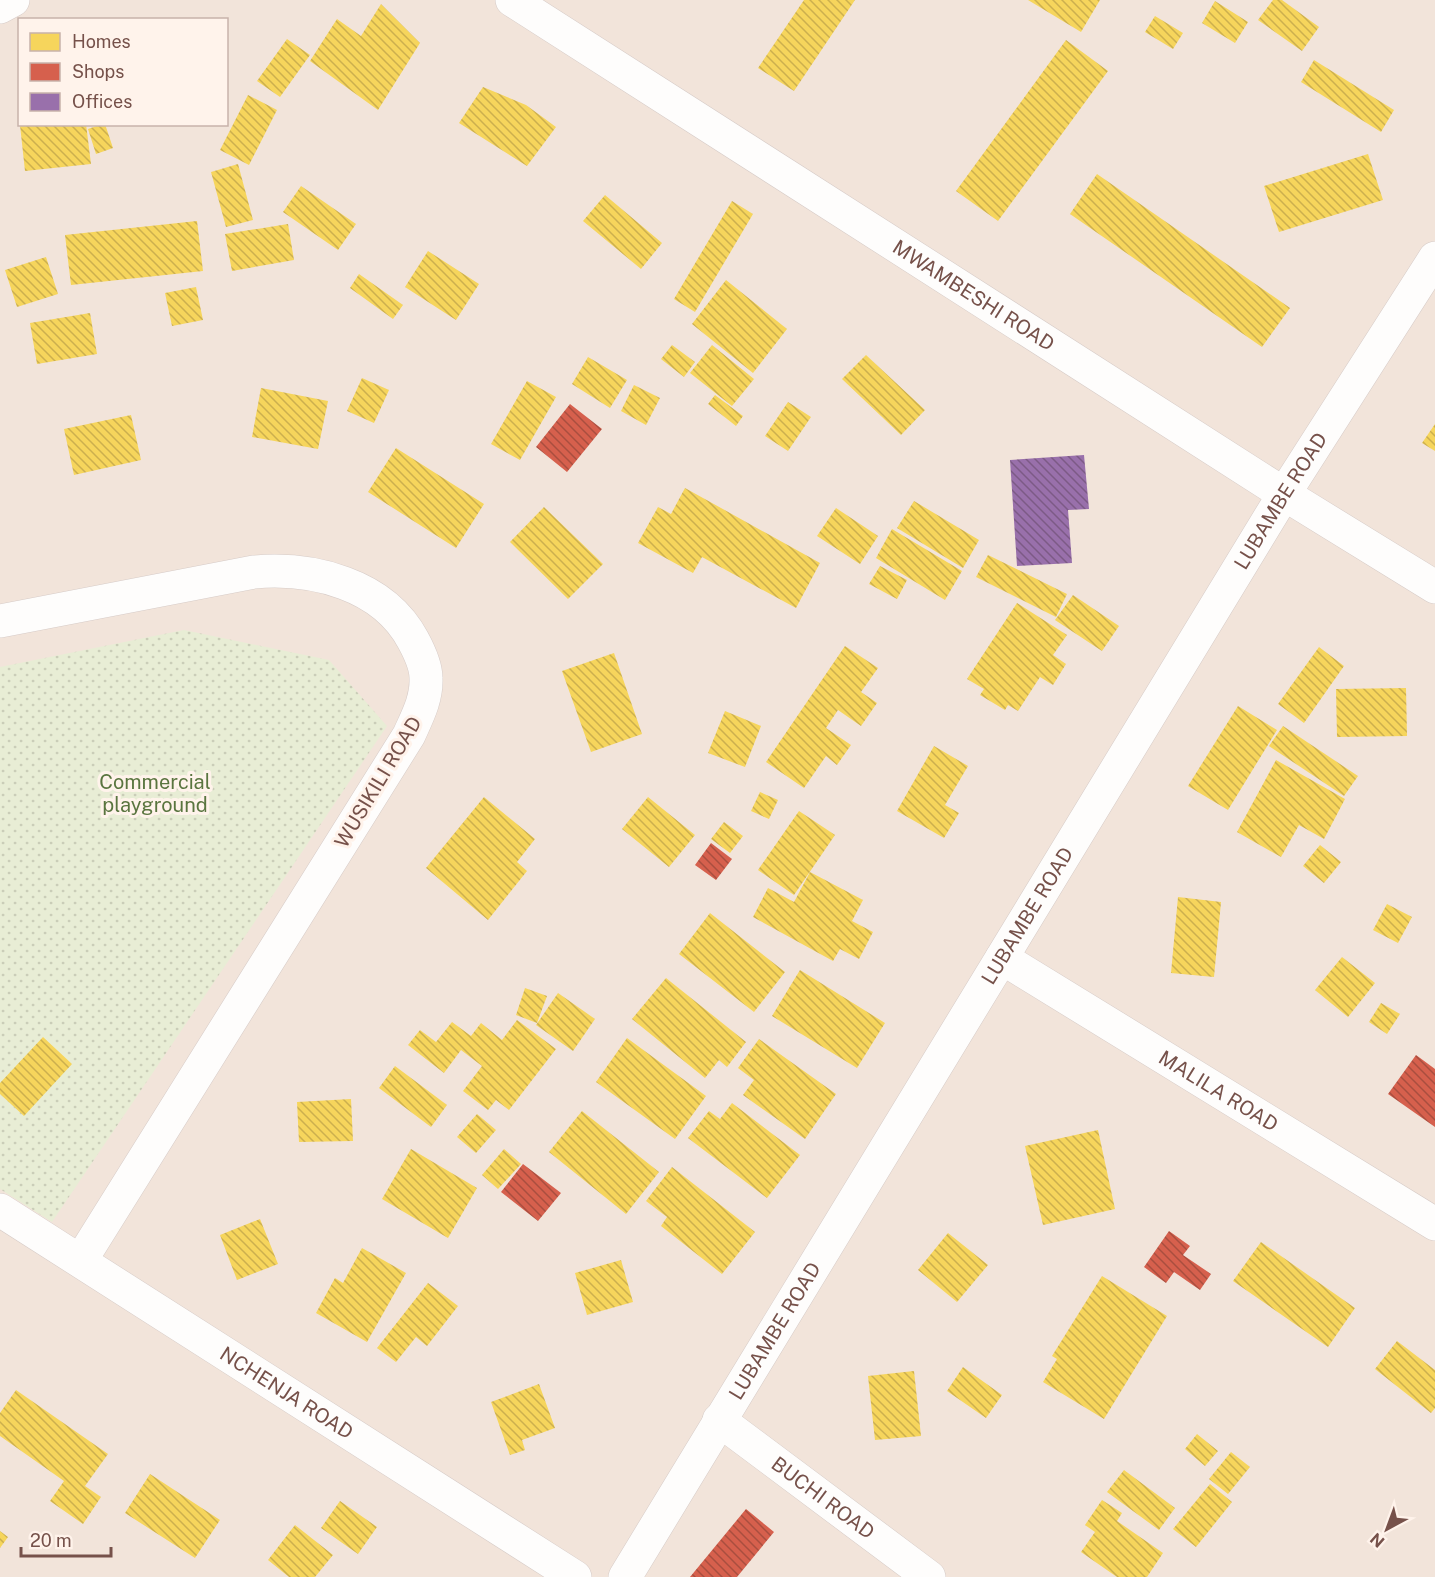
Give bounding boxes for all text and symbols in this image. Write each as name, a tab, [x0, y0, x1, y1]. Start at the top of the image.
legend	[18, 18, 228, 126]
text: Homes	[72, 31, 131, 52]
text: Shops	[72, 61, 124, 82]
text: Offices	[72, 91, 132, 112]
street label: MWAMBESHI ROAD	[888, 235, 1059, 356]
street label: LUBAMBE ROAD	[1229, 428, 1332, 574]
street label: WUSIKILI ROAD	[329, 712, 427, 852]
park label: Commercial playground	[99, 770, 211, 817]
street label: LUBAMBE ROAD	[976, 843, 1078, 989]
street label: MALILA ROAD	[1154, 1045, 1282, 1137]
street label: LUBAMBE ROAD	[724, 1258, 826, 1404]
street label: NCHENJA ROAD	[215, 1342, 358, 1444]
street label: BUCHI ROAD	[767, 1452, 879, 1544]
north arrow	[1357, 1499, 1417, 1559]
scale bar	[21, 1520, 111, 1558]
text: N	[1367, 1529, 1388, 1551]
text: 20 m	[30, 1530, 72, 1551]

